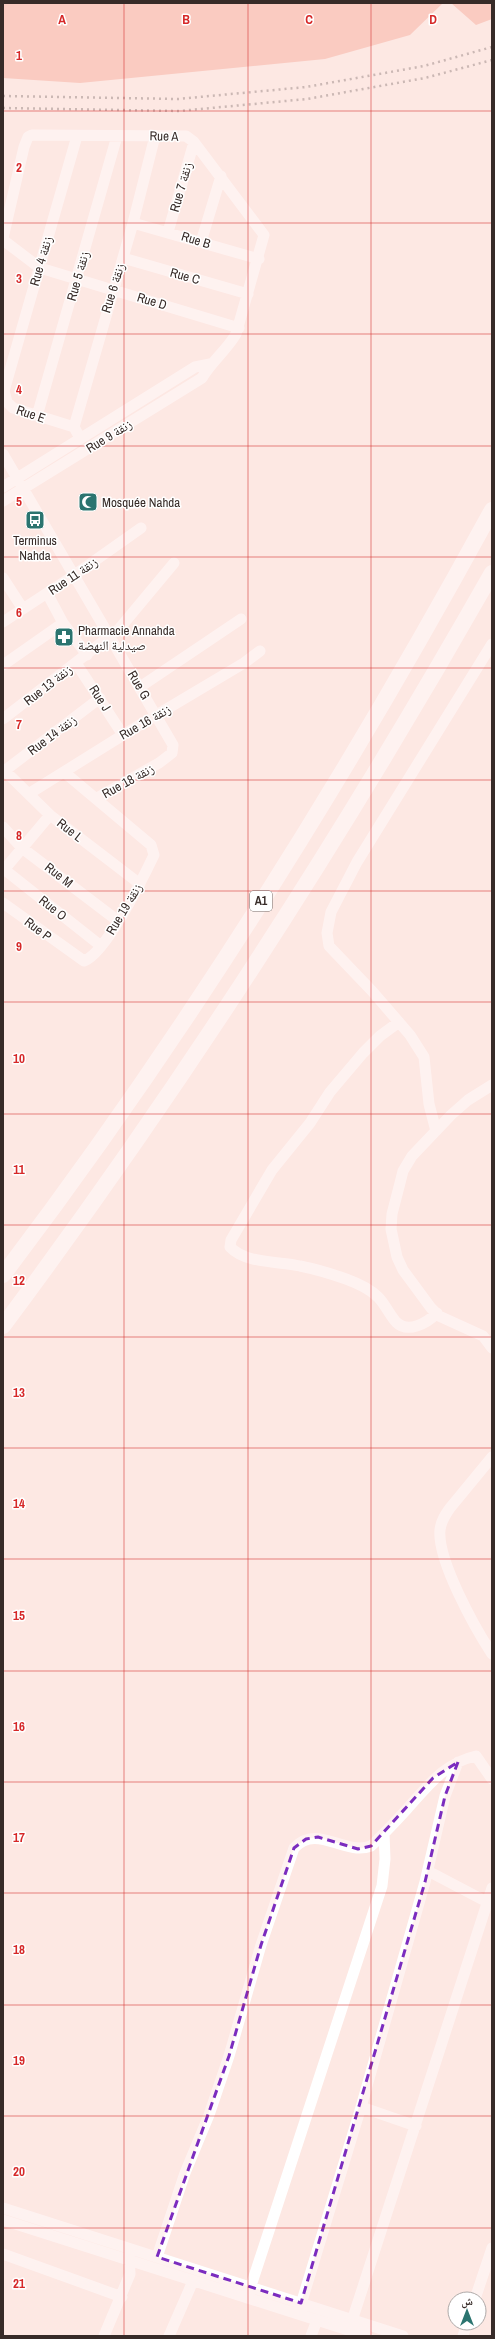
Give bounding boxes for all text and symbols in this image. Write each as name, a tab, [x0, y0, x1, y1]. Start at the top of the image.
text: A	[58, 11, 66, 28]
text: B	[182, 11, 190, 28]
text: C	[305, 11, 313, 28]
text: D	[429, 11, 437, 28]
text: 1	[16, 47, 22, 64]
street label: Rue A	[149, 127, 180, 145]
text: 2	[16, 159, 22, 176]
street label: Rue 7 زنقة	[166, 160, 196, 214]
street label: Rue B	[179, 228, 213, 252]
street label: Rue 4 زنقة	[26, 234, 56, 288]
street label: Rue 5 زنقة	[63, 249, 93, 303]
street label: Rue 6 زنقة	[97, 261, 129, 315]
street label: Rue C	[168, 264, 202, 288]
text: 3	[16, 270, 22, 287]
street label: Rue D	[135, 288, 169, 314]
text: 4	[16, 381, 22, 398]
street label: Rue E	[14, 401, 48, 427]
street label: Rue 9 زنقة	[83, 415, 135, 457]
mosque icon: Mosquée Nahda	[77, 491, 99, 513]
text: 5	[16, 493, 22, 510]
place label: Mosquée Nahda	[102, 494, 180, 511]
bus stop icon: Terminus Nahda	[24, 509, 46, 531]
place label: Terminus Nahda	[13, 532, 57, 564]
street label: Rue 11 زنقة	[45, 553, 101, 599]
text: 6	[16, 604, 22, 621]
place label: Pharmacie Annahda صيدلية النهضة	[78, 622, 175, 654]
pharmacy icon: Pharmacie Annahda صيدلية النهضة	[53, 626, 75, 648]
street label: Rue 13 زنقة	[20, 661, 76, 709]
street label: Rue G	[124, 667, 154, 703]
street label: Rue J	[85, 682, 115, 714]
street label: Rue 16 زنقة	[116, 700, 174, 744]
street label: Rue 14 زنقة	[24, 711, 80, 759]
text: 7	[16, 716, 22, 733]
street label: Rue 18 زنقة	[99, 760, 157, 802]
street label: Rue L	[54, 815, 86, 845]
text: 8	[16, 827, 22, 844]
street label: Rue M	[41, 859, 77, 891]
street label: Rue 19 زنقة	[102, 880, 146, 938]
road number: A1	[250, 891, 272, 911]
street label: Rue O	[36, 892, 70, 924]
street label: Rue P	[21, 913, 55, 945]
text: 9	[16, 938, 22, 955]
text: 10	[13, 1050, 25, 1067]
text: 11	[13, 1161, 25, 1178]
text: 12	[13, 1272, 25, 1289]
text: 13	[13, 1384, 25, 1401]
text: 14	[13, 1495, 25, 1512]
text: 15	[13, 1607, 25, 1624]
text: 16	[13, 1718, 25, 1735]
text: 17	[13, 1829, 25, 1846]
text: 18	[13, 1941, 25, 1958]
text: 19	[13, 2052, 25, 2069]
text: 20	[13, 2163, 25, 2180]
text: 21	[13, 2275, 25, 2292]
north arrow	[447, 2291, 487, 2331]
text: ش	[461, 2294, 473, 2309]

